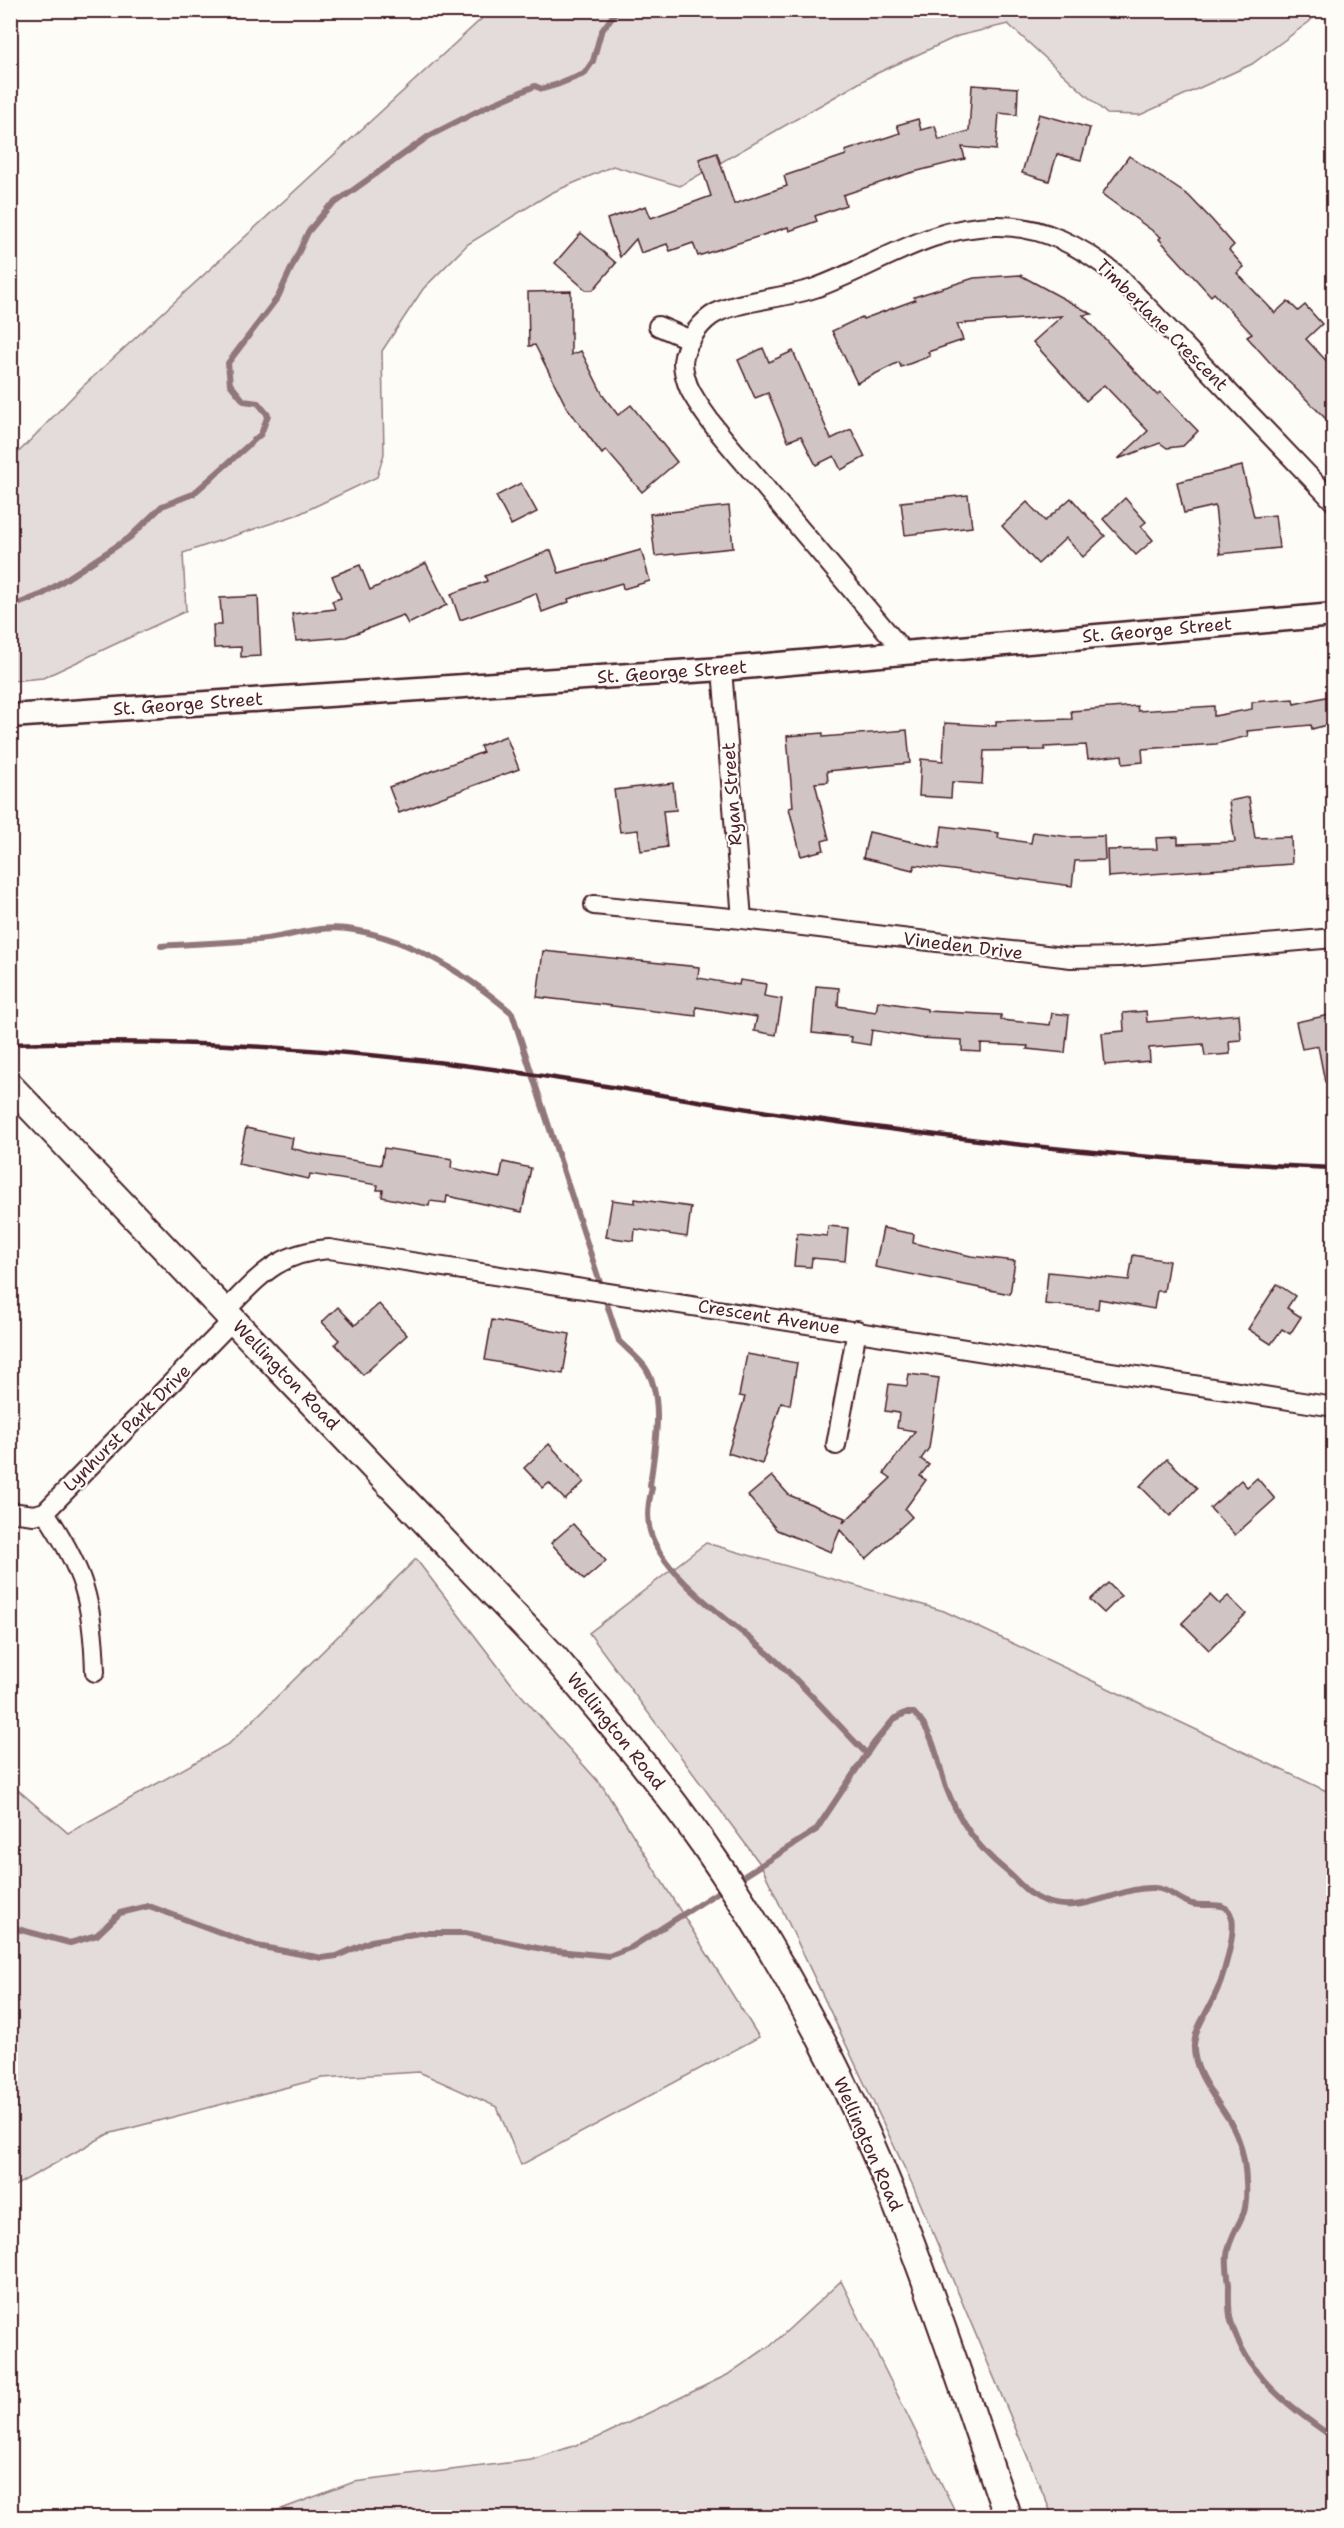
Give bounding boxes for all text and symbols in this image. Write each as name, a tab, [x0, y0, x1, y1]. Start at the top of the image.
street label: Timberlane Crescent	[1091, 254, 1233, 396]
street label: St. George Street	[1081, 611, 1233, 649]
street label: St. George Street	[596, 655, 748, 689]
street label: St. George Street	[112, 687, 264, 721]
street label: Ryan Street	[716, 741, 748, 846]
street label: Vineden Drive	[902, 927, 1024, 965]
street label: Crescent Avenue	[696, 1294, 842, 1340]
street label: Wellington Road	[227, 1315, 345, 1435]
street label: Lynhurst Park Drive	[58, 1359, 196, 1497]
street label: Wellington Road	[561, 1667, 671, 1795]
street label: Wellington Road	[828, 2073, 908, 2215]

